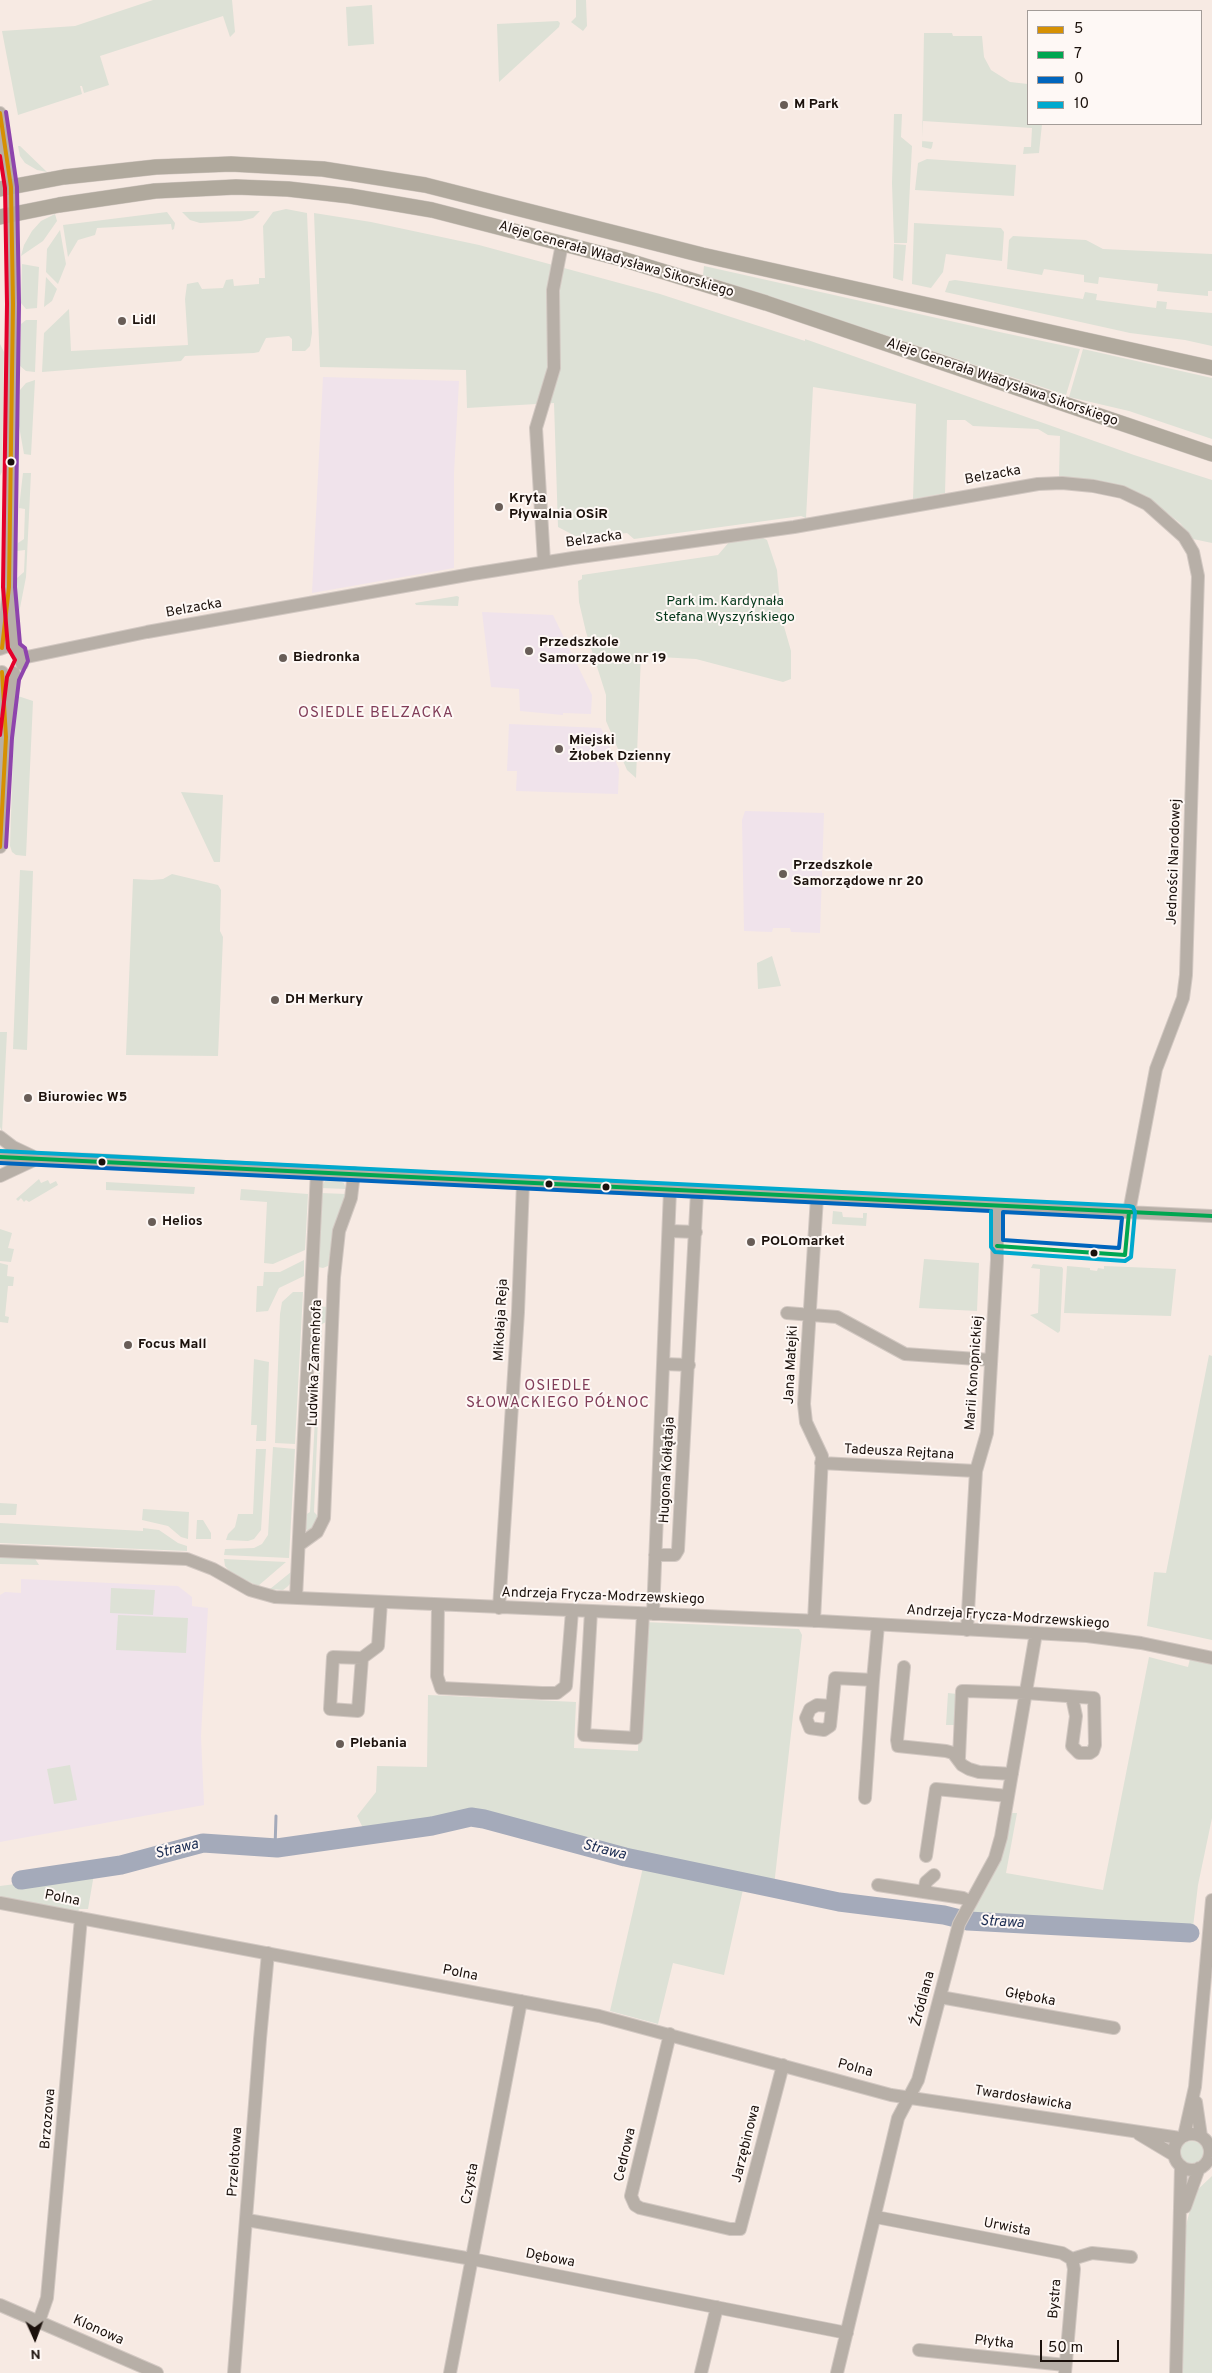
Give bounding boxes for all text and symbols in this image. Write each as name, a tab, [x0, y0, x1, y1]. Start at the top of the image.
legend	[1027, 10, 1202, 125]
text: 5	[1074, 20, 1083, 39]
text: 7	[1074, 45, 1082, 64]
text: 0	[1074, 70, 1084, 89]
text: 10	[1074, 95, 1089, 114]
place label: M Park	[794, 97, 839, 113]
marker: M Park	[778, 99, 790, 111]
street label: Aleje Generała Władysława Sikorskiego	[496, 218, 736, 302]
place label: Lidl	[132, 313, 156, 329]
marker: Lidl	[116, 315, 128, 327]
street label: Aleje Generała Władysława Sikorskiego	[884, 335, 1120, 431]
unlabelled marker	[6, 457, 16, 467]
street label: Belzacka	[964, 463, 1022, 489]
place label: Kryta Pływalnia OSiR	[509, 491, 608, 524]
marker: Kryta Pływalnia OSiR	[493, 501, 505, 513]
street label: Belzacka	[565, 528, 623, 552]
park label: Park im. Kardynała Stefana Wyszyńskiego	[655, 594, 795, 626]
street label: Belzacka	[165, 596, 223, 622]
place label: Przedszkole Samorządowe nr 19	[539, 635, 666, 668]
marker: Przedszkole Samorządowe nr 19	[523, 645, 535, 657]
place label: Biedronka	[293, 650, 360, 666]
marker: Biedronka	[277, 652, 289, 664]
district label: OSIEDLE BELZACKA	[296, 705, 456, 723]
place label: Miejski Żłobek Dzienny	[569, 733, 671, 766]
marker: Miejski Żłobek Dzienny	[553, 743, 565, 755]
street label: Jedności Narodowej	[1164, 799, 1186, 925]
place label: Przedszkole Samorządowe nr 20	[793, 858, 924, 890]
marker: Przedszkole Samorządowe nr 20	[777, 868, 789, 880]
place label: DH Merkury	[285, 992, 363, 1008]
marker: DH Merkury	[269, 994, 281, 1006]
place label: Biurowiec W5	[38, 1090, 127, 1106]
marker: Biurowiec W5	[22, 1092, 34, 1104]
unlabelled marker	[97, 1157, 107, 1167]
unlabelled marker	[544, 1179, 554, 1189]
unlabelled marker	[601, 1182, 611, 1192]
place label: Helios	[162, 1214, 203, 1230]
marker: Helios	[146, 1216, 158, 1228]
place label: POLOmarket	[761, 1234, 845, 1250]
marker: POLOmarket	[745, 1236, 757, 1248]
unlabelled marker	[1089, 1248, 1099, 1258]
street label: Mikołaja Reja	[491, 1278, 513, 1362]
street label: Ludwika Zamenhofa	[305, 1299, 327, 1427]
street label: Marii Konopnickiej	[963, 1315, 987, 1431]
street label: Jana Matejki	[782, 1325, 802, 1405]
place label: Focus Mall	[138, 1337, 207, 1353]
marker: Focus Mall	[122, 1339, 134, 1351]
district label: OSIEDLE SŁOWACKIEGO PÓŁNOC	[464, 1378, 652, 1413]
street label: Hugona Kołłątaja	[657, 1416, 679, 1524]
street label: Tadeusza Rejtana	[843, 1442, 955, 1464]
street label: Andrzeja Frycza-Modrzewskiego	[501, 1585, 705, 1609]
street label: Andrzeja Frycza-Modrzewskiego	[906, 1603, 1110, 1633]
place label: Plebania	[350, 1736, 407, 1752]
marker: Plebania	[334, 1738, 346, 1750]
water label: Strawa	[153, 1836, 201, 1864]
water label: Strawa	[580, 1837, 628, 1865]
street label: Polna	[43, 1887, 81, 1911]
water label: Strawa	[980, 1913, 1024, 1933]
street label: Polna	[441, 1962, 479, 1986]
street label: Źródlana	[909, 1970, 939, 2028]
street label: Głęboka	[1003, 1985, 1057, 2011]
street label: Polna	[836, 2056, 874, 2082]
street label: Twardosławicka	[973, 2083, 1073, 2115]
street label: Brzozowa	[38, 2088, 60, 2150]
street label: Jarzębinowa	[729, 2103, 765, 2185]
street label: Cedrowa	[612, 2126, 640, 2184]
street label: Przelotowa	[225, 2127, 247, 2197]
street label: Czysta	[459, 2162, 483, 2206]
street label: Urwista	[982, 2215, 1032, 2241]
street label: Dębowa	[524, 2246, 576, 2272]
street label: Bystra	[1046, 2279, 1066, 2319]
street label: Klonowa	[70, 2312, 126, 2350]
north arrow	[10, 2313, 60, 2363]
scale bar	[1042, 2330, 1121, 2362]
street label: Płytka	[973, 2333, 1015, 2353]
text: 50 m	[1048, 2339, 1083, 2358]
text: N	[30, 2345, 41, 2362]

